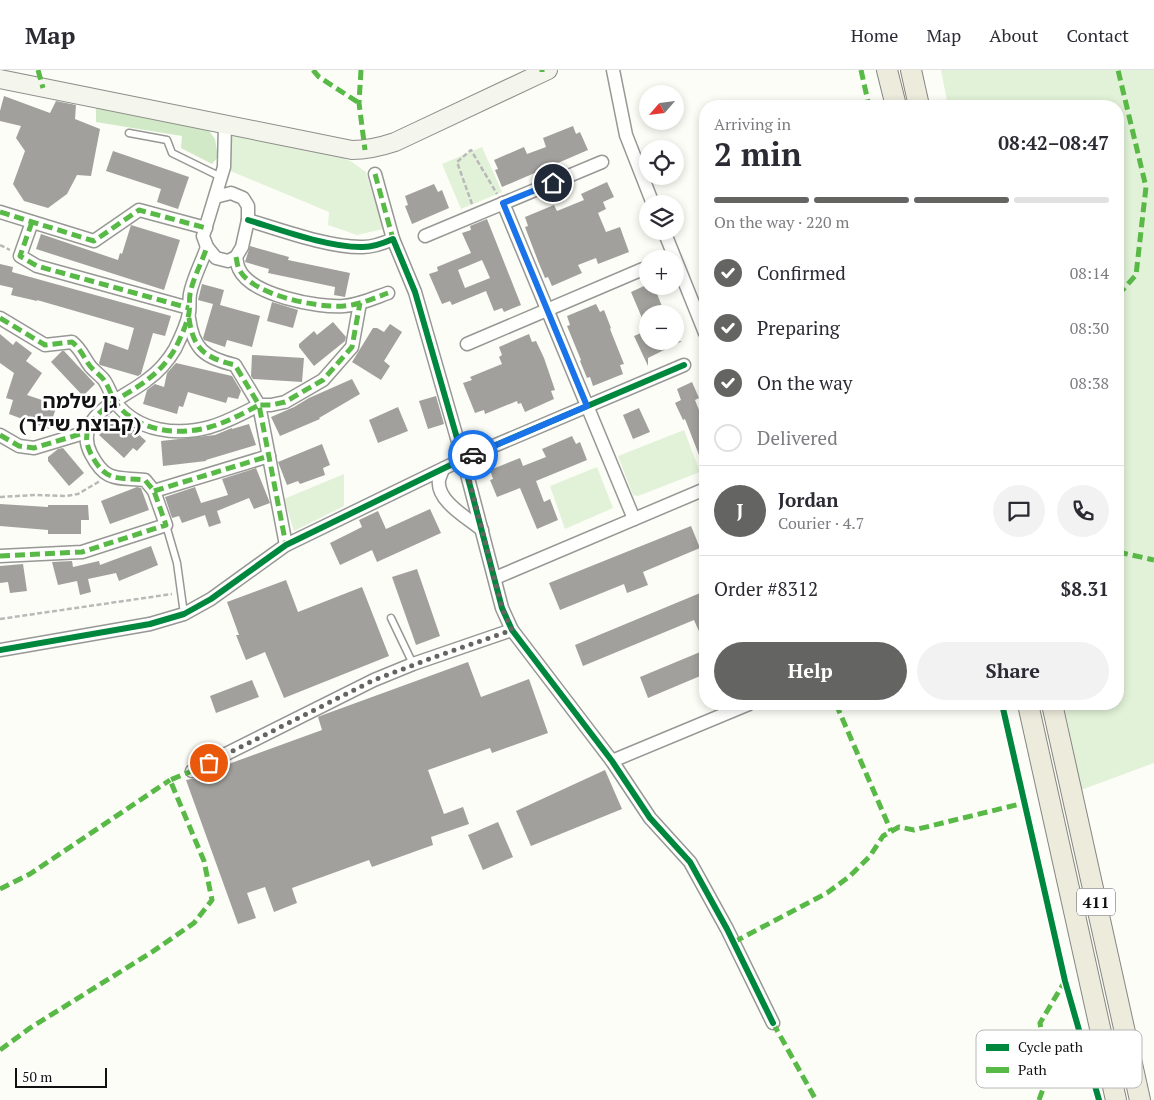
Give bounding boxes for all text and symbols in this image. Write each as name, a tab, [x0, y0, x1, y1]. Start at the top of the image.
text: Map	[25, 19, 75, 51]
text: Home	[851, 23, 898, 47]
text: Map	[926, 23, 961, 47]
text: About	[989, 23, 1038, 47]
text: Contact	[1066, 23, 1129, 47]
north arrow	[639, 85, 684, 130]
map controls	[639, 85, 684, 350]
text: Arriving in	[714, 113, 791, 135]
text: 08:42–08:47	[998, 130, 1109, 155]
text: 2 min	[714, 133, 802, 175]
button: locate	[639, 140, 684, 185]
pin	[532, 162, 574, 204]
icon: home	[539, 169, 567, 197]
button: layers	[639, 195, 684, 240]
text: On the way · 220 m	[714, 211, 849, 233]
button: +	[639, 250, 684, 295]
icon: check	[714, 259, 742, 287]
text: Confirmed	[757, 260, 846, 285]
text: 08:14	[1070, 262, 1109, 284]
button: −	[639, 305, 684, 350]
icon: check	[714, 314, 742, 342]
text: Preparing	[757, 315, 840, 340]
text: 08:30	[1070, 317, 1109, 339]
icon: check	[714, 369, 742, 397]
text: On the way	[757, 370, 852, 395]
text: 08:38	[1070, 372, 1109, 394]
district label: גן שלמה (קבוצת שילר)	[19, 387, 141, 437]
text: Delivered	[757, 425, 838, 450]
courier	[448, 430, 498, 480]
icon: car	[459, 441, 487, 469]
button: chat	[993, 485, 1045, 537]
button: phone	[1057, 485, 1109, 537]
text: Jordan	[778, 487, 839, 512]
text: J	[737, 498, 743, 523]
text: Courier · 4.7	[778, 512, 864, 534]
text: Order #8312	[714, 576, 818, 601]
text: $8.31	[1060, 576, 1109, 601]
button: Help	[714, 642, 907, 700]
button: Share	[917, 642, 1109, 700]
pin	[188, 742, 230, 784]
icon: bag	[195, 749, 223, 777]
road number: 411	[1077, 889, 1115, 916]
legend	[976, 1030, 1142, 1088]
text: Cycle path	[1018, 1037, 1083, 1056]
text: Path	[1018, 1060, 1047, 1079]
scale bar	[15, 1065, 108, 1088]
text: 50 m	[22, 1067, 52, 1086]

